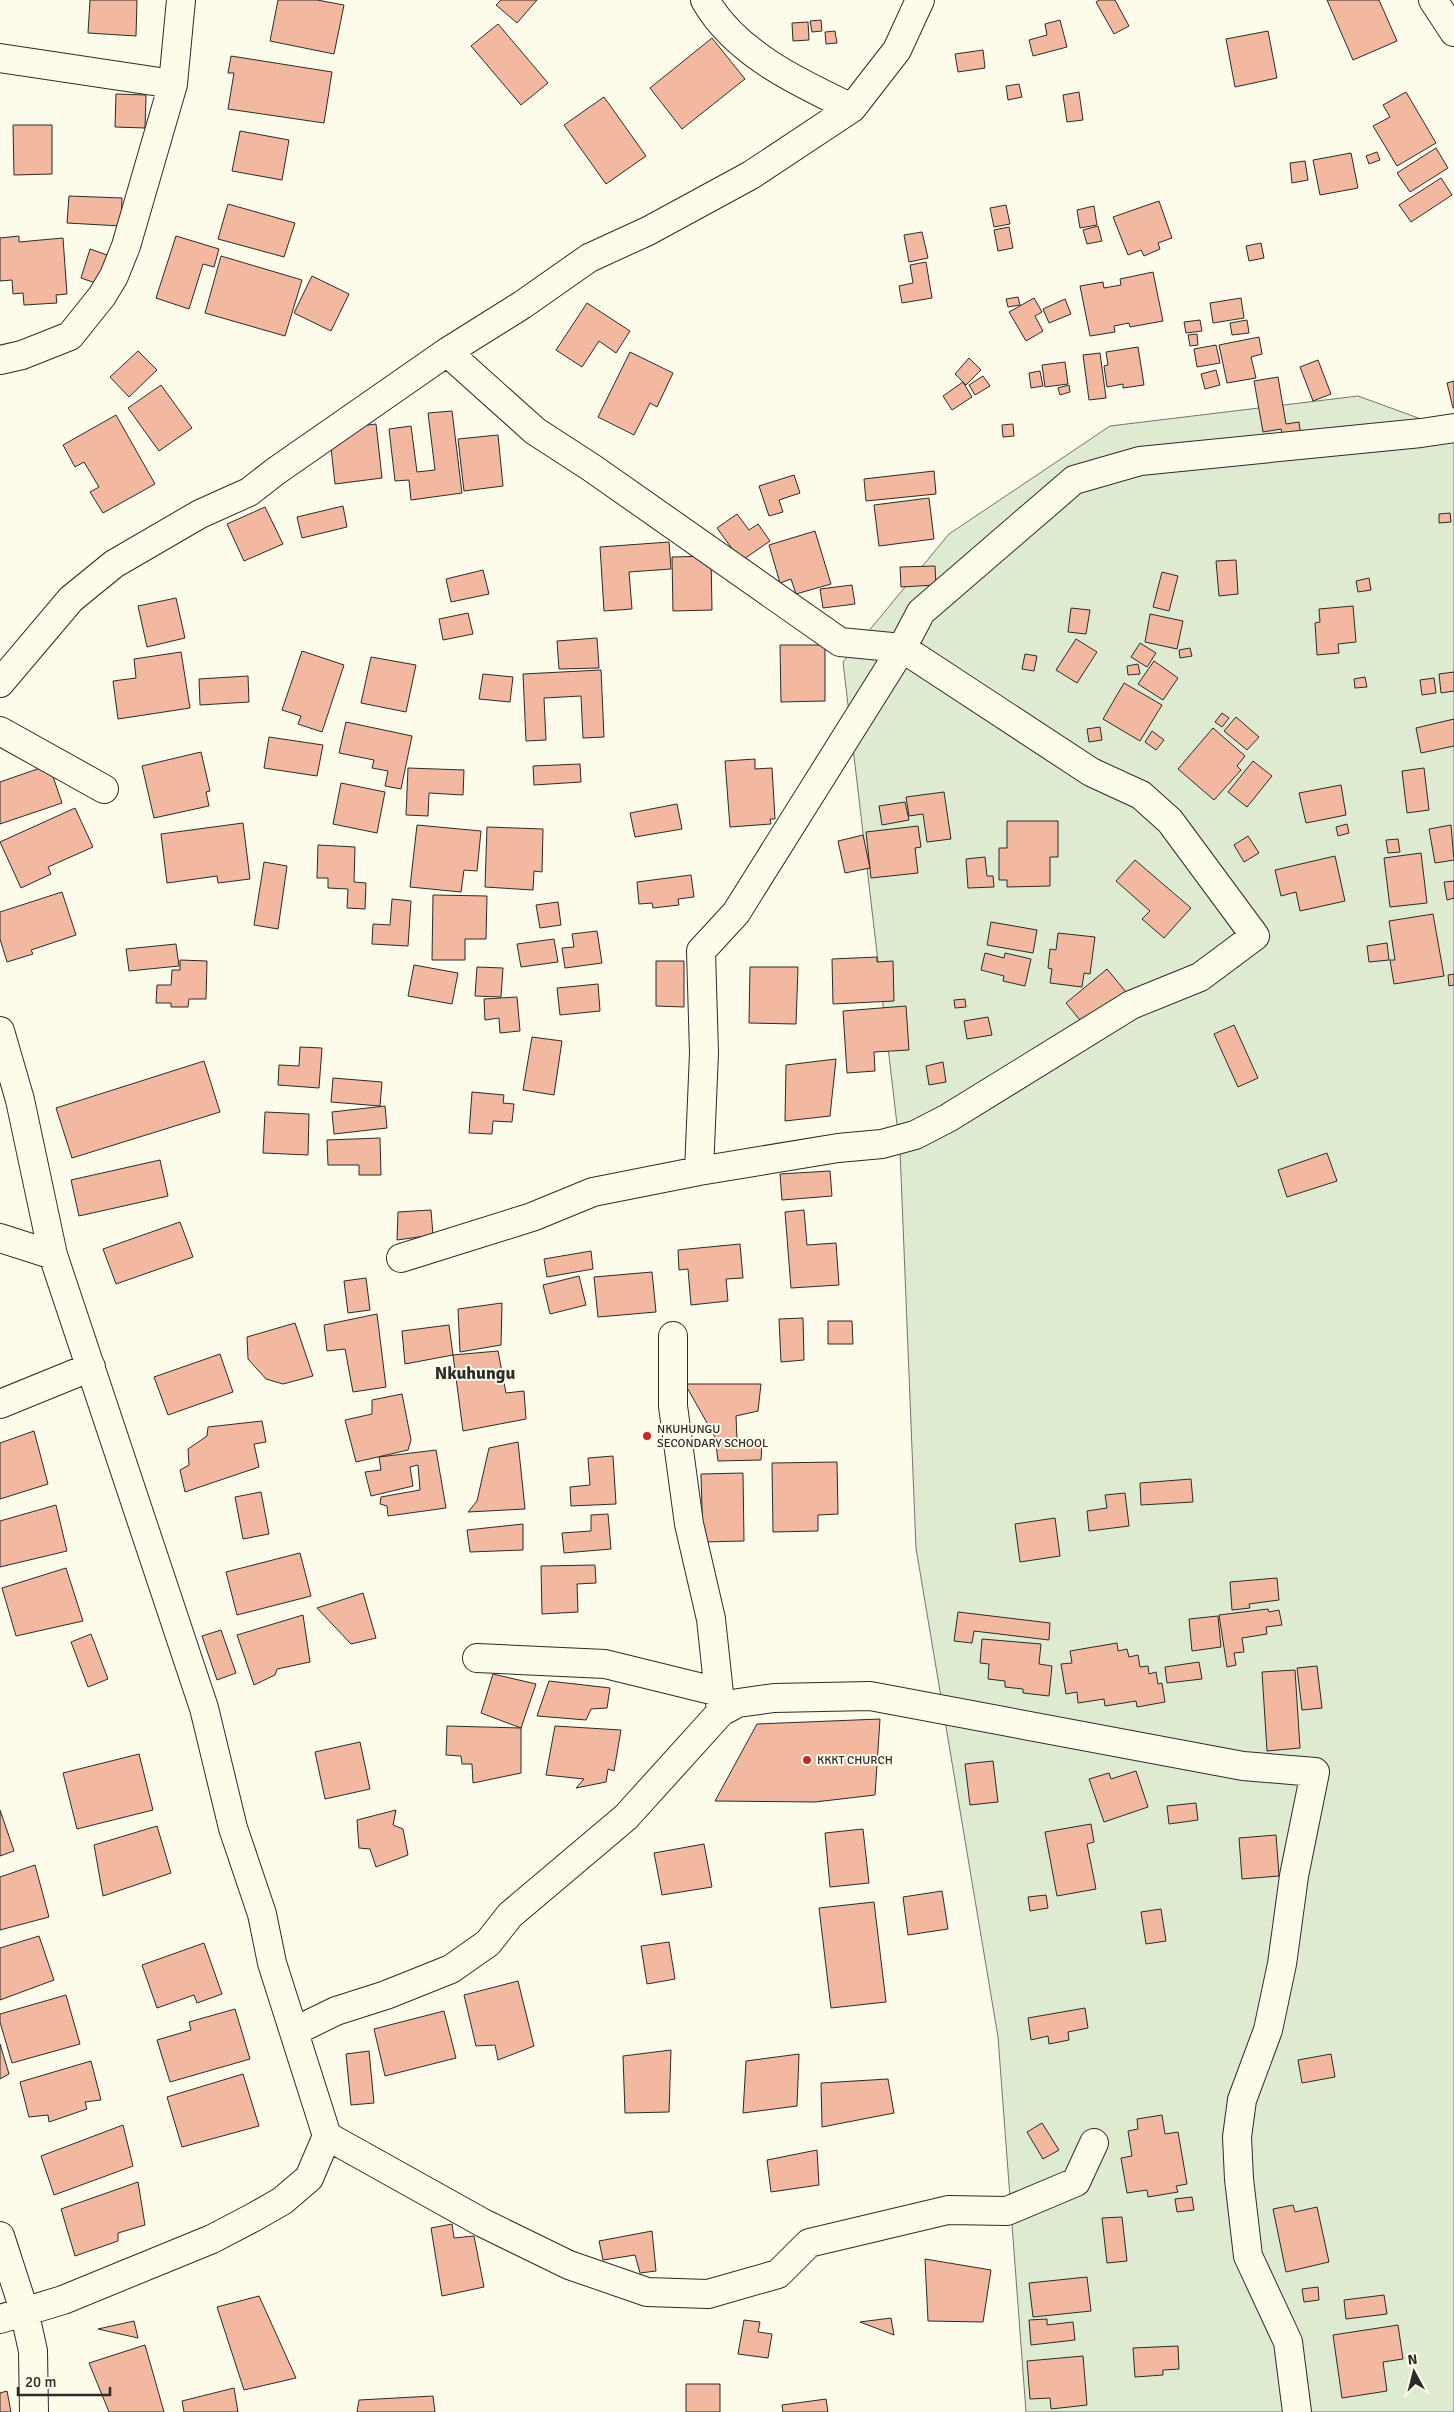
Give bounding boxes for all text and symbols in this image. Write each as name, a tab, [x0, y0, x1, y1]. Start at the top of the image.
district label: Nkuhungu	[435, 1362, 515, 1384]
place label: NKUHUNGU SECONDARY SCHOOL	[657, 1422, 768, 1451]
marker: NKUHUNGU SECONDARY SCHOOL	[641, 1430, 653, 1442]
place label: KKKT CHURCH	[817, 1753, 893, 1768]
marker: KKKT CHURCH	[801, 1754, 813, 1766]
north arrow	[1389, 2347, 1439, 2397]
text: N	[1407, 2351, 1418, 2369]
scale bar	[18, 2364, 110, 2396]
text: 20 m	[25, 2373, 56, 2391]

